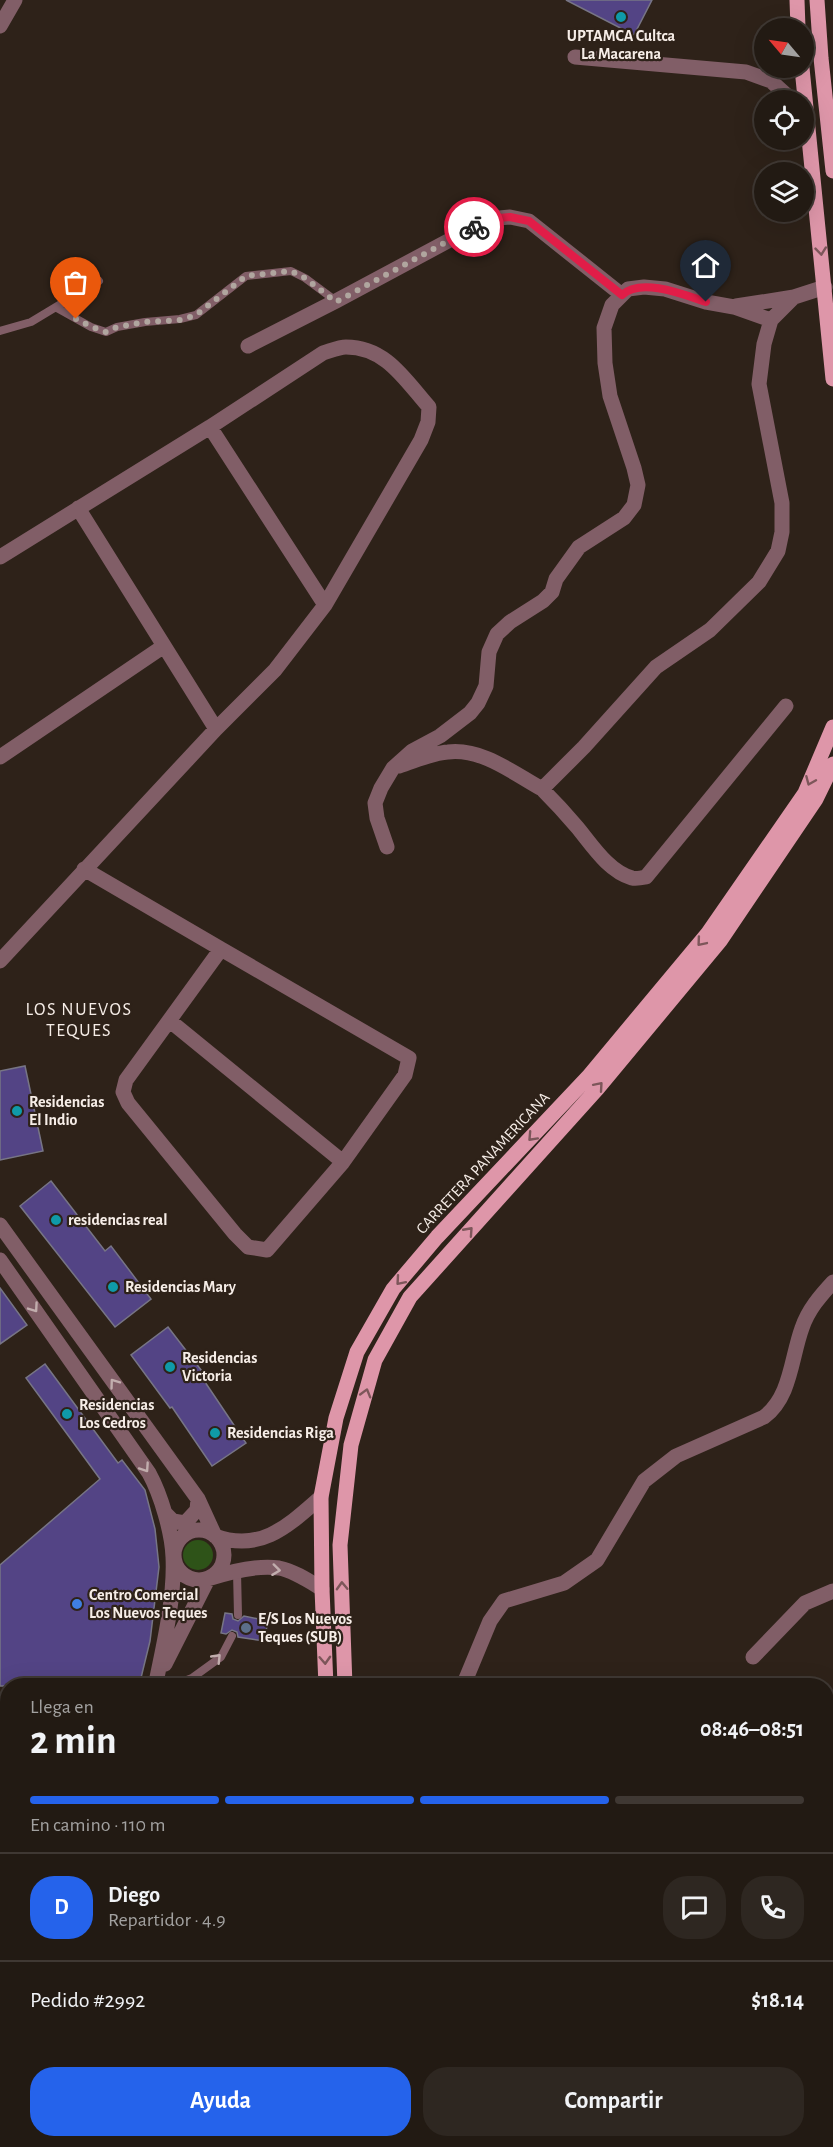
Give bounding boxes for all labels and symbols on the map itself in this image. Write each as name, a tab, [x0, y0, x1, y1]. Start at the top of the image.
marker: UPTAMCA Cultca La Macarena	[614, 10, 628, 24]
north arrow	[754, 18, 814, 78]
place label: UPTAMCA Cultca La Macarena	[567, 28, 676, 62]
courier	[444, 197, 504, 257]
pin	[680, 240, 731, 302]
one-way arrow	[814, 246, 827, 256]
pin	[50, 257, 101, 319]
one-way arrow	[805, 774, 817, 785]
one-way arrow	[697, 935, 708, 946]
district label: LOS NUEVOS TEQUES	[26, 1001, 132, 1040]
one-way arrow	[592, 1082, 603, 1093]
street label: CARRETERA PANAMERICANA	[413, 1089, 553, 1237]
place label: Residencias El Indio	[29, 1094, 104, 1128]
marker: Residencias El Indio	[10, 1104, 24, 1118]
one-way arrow	[528, 1130, 539, 1140]
place label: residencias real	[68, 1212, 168, 1228]
marker: residencias real	[49, 1213, 63, 1227]
one-way arrow	[462, 1227, 473, 1238]
one-way arrow	[396, 1274, 407, 1285]
place label: Residencias Mary	[125, 1279, 237, 1296]
marker: Residencias Mary	[106, 1280, 120, 1294]
one-way arrow	[26, 1302, 37, 1313]
place label: Residencias Victoria	[182, 1350, 257, 1384]
marker: Residencias Victoria	[163, 1360, 177, 1374]
one-way arrow	[110, 1378, 121, 1389]
one-way arrow	[359, 1388, 371, 1399]
place label: Residencias Los Cedros	[79, 1397, 154, 1431]
marker: Residencias Los Cedros	[60, 1407, 74, 1421]
place label: Residencias Riga	[227, 1425, 334, 1441]
marker: Residencias Riga	[208, 1426, 222, 1440]
one-way arrow	[138, 1461, 149, 1472]
one-way arrow	[271, 1563, 281, 1575]
one-way arrow	[335, 1581, 348, 1590]
place label: Centro Comercial Los Nuevos Teques	[89, 1587, 207, 1621]
marker: Centro Comercial Los Nuevos Teques	[70, 1597, 84, 1611]
place label: E/S Los Nuevos Teques (SUB)	[258, 1611, 352, 1645]
marker: E/S Los Nuevos Teques (SUB)	[239, 1621, 253, 1635]
one-way arrow	[210, 1654, 221, 1665]
one-way arrow	[318, 1656, 331, 1665]

